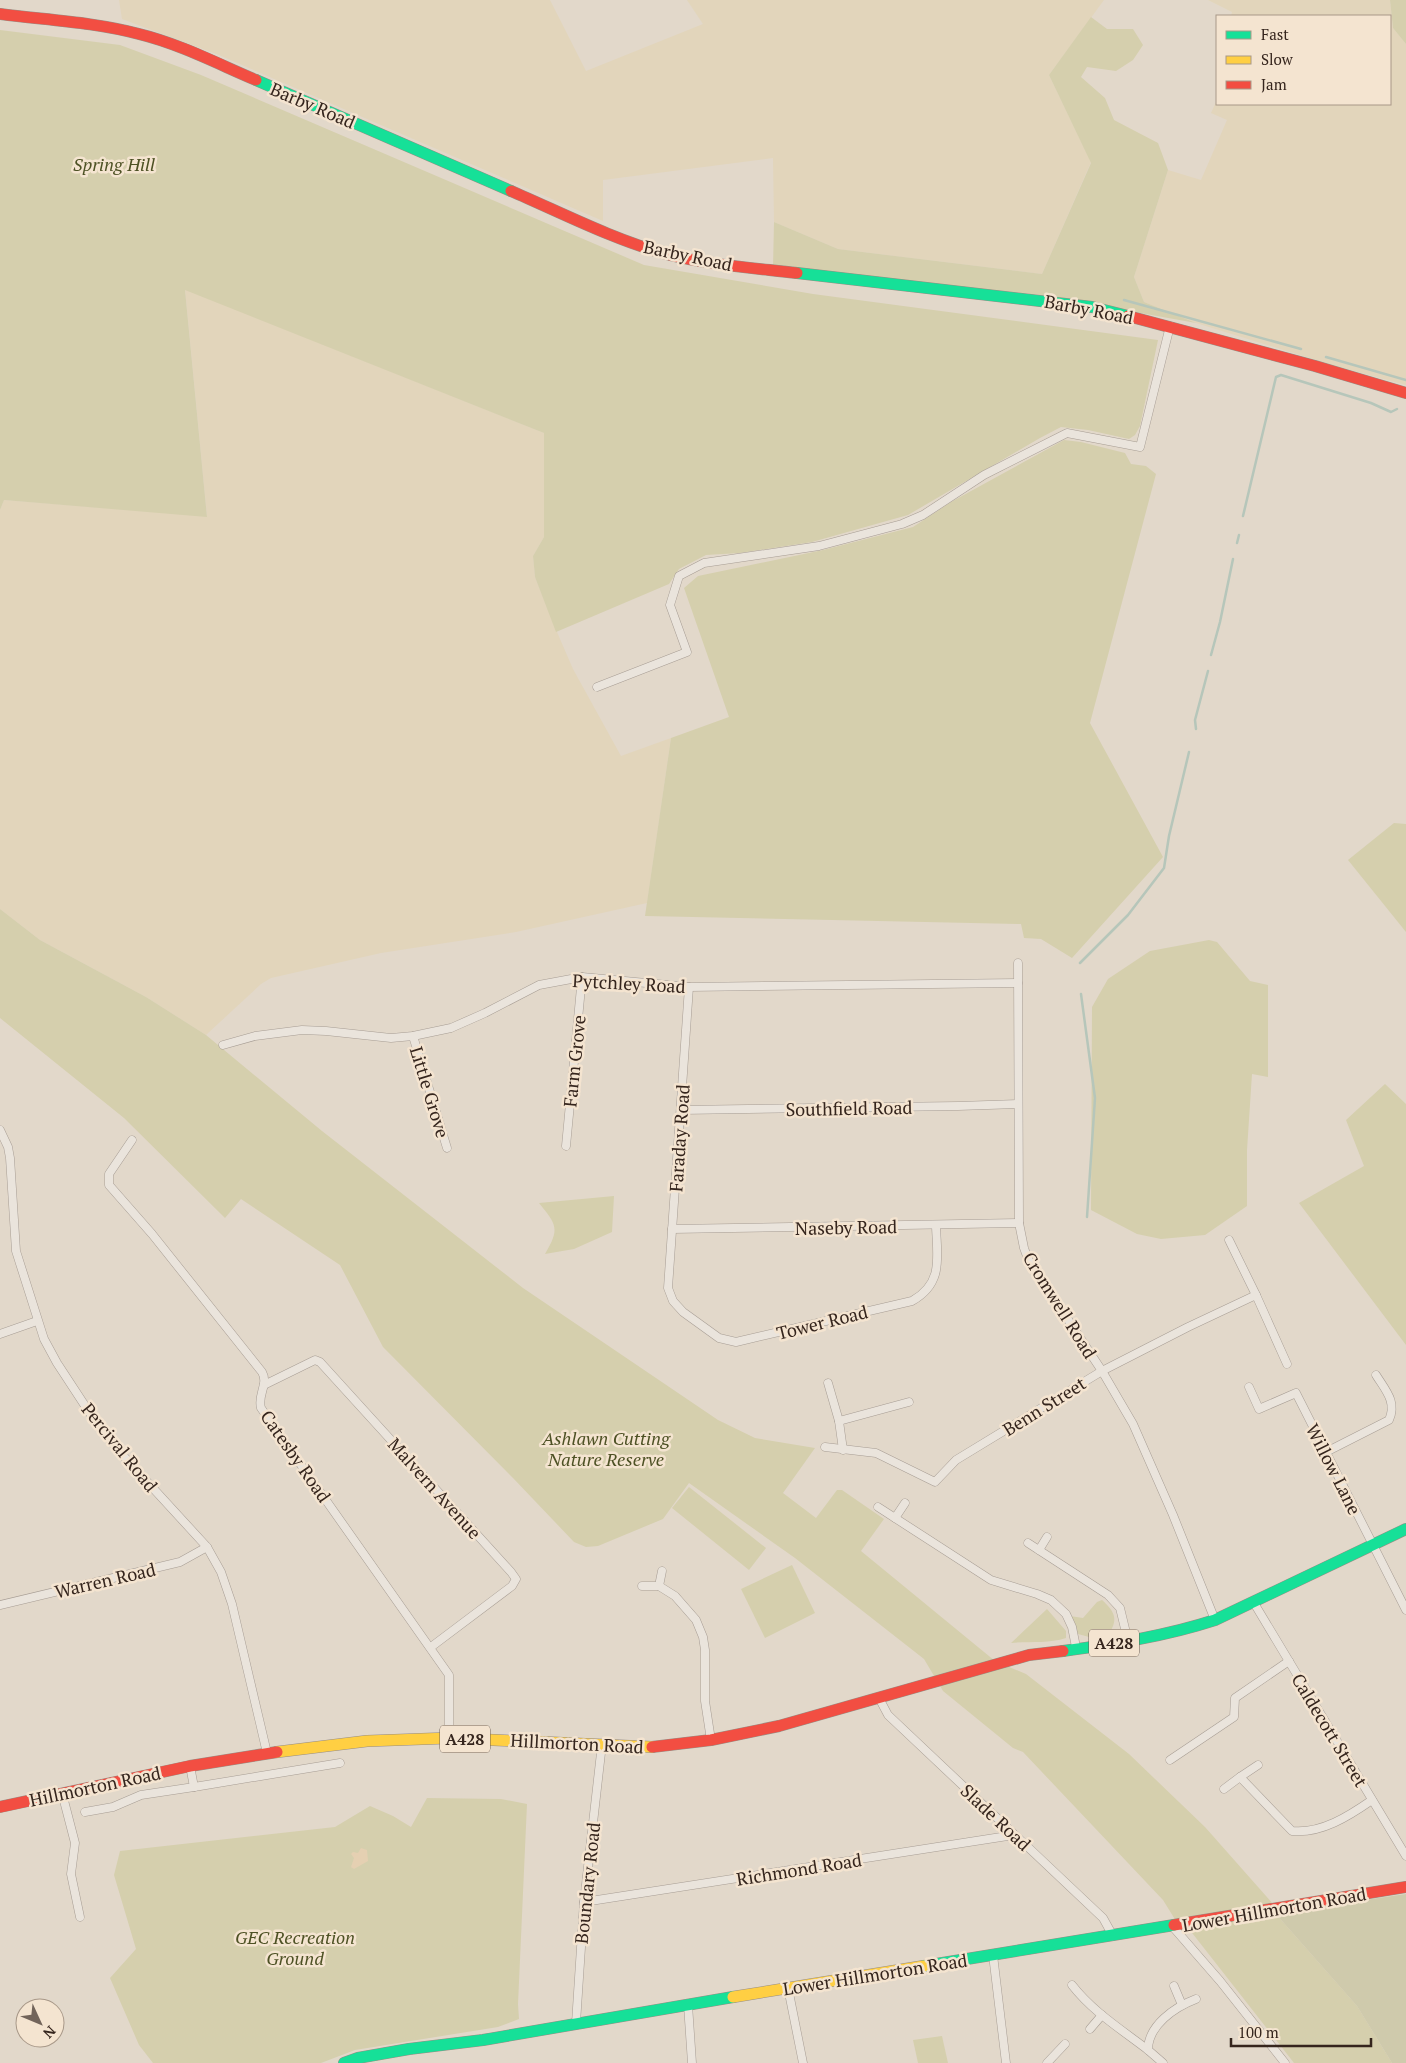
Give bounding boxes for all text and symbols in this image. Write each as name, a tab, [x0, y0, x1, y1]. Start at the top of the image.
legend	[1216, 15, 1391, 105]
text: Fast	[1261, 24, 1289, 44]
text: Slow	[1261, 49, 1294, 69]
text: Jam	[1261, 74, 1287, 94]
street label: Barby Road	[267, 76, 359, 134]
park label: Spring Hill	[73, 152, 155, 176]
street label: Barby Road	[641, 234, 735, 276]
street label: Barby Road	[1042, 289, 1136, 329]
street label: Pytchley Road	[572, 968, 686, 998]
street label: Farm Grove	[557, 1014, 591, 1108]
street label: Little Grove	[405, 1043, 455, 1141]
street label: Faraday Road	[663, 1083, 695, 1193]
street label: Southfield Road	[785, 1095, 913, 1121]
street label: Naseby Road	[795, 1214, 897, 1240]
street label: Cromwell Road	[1018, 1247, 1102, 1363]
street label: Tower Road	[774, 1299, 870, 1345]
street label: Benn Street	[998, 1371, 1090, 1441]
street label: Percival Road	[77, 1397, 163, 1497]
street label: Catesby Road	[255, 1405, 337, 1507]
street label: Willow Lane	[1301, 1419, 1367, 1519]
park label: Ashlawn Cutting Nature Reserve	[541, 1426, 671, 1471]
street label: Malvern Avenue	[383, 1432, 487, 1544]
street label: Warren Road	[52, 1557, 158, 1603]
road number: A428	[1089, 1630, 1139, 1656]
street label: Caldecott Street	[1287, 1669, 1374, 1792]
road number: A428	[440, 1726, 490, 1752]
street label: Hillmorton Road	[510, 1728, 644, 1758]
street label: Hillmorton Road	[27, 1760, 163, 1812]
street label: Slade Road	[956, 1778, 1036, 1856]
street label: Boundary Road	[569, 1821, 605, 1945]
street label: Richmond Road	[735, 1847, 863, 1891]
street label: Lower Hillmorton Road	[1180, 1881, 1368, 1937]
park label: GEC Recreation Ground	[235, 1925, 355, 1970]
street label: Lower Hillmorton Road	[781, 1948, 969, 2000]
north arrow	[15, 1998, 65, 2048]
scale bar	[1231, 2016, 1371, 2048]
text: N	[39, 2022, 60, 2043]
text: 100 m	[1238, 2022, 1279, 2042]

